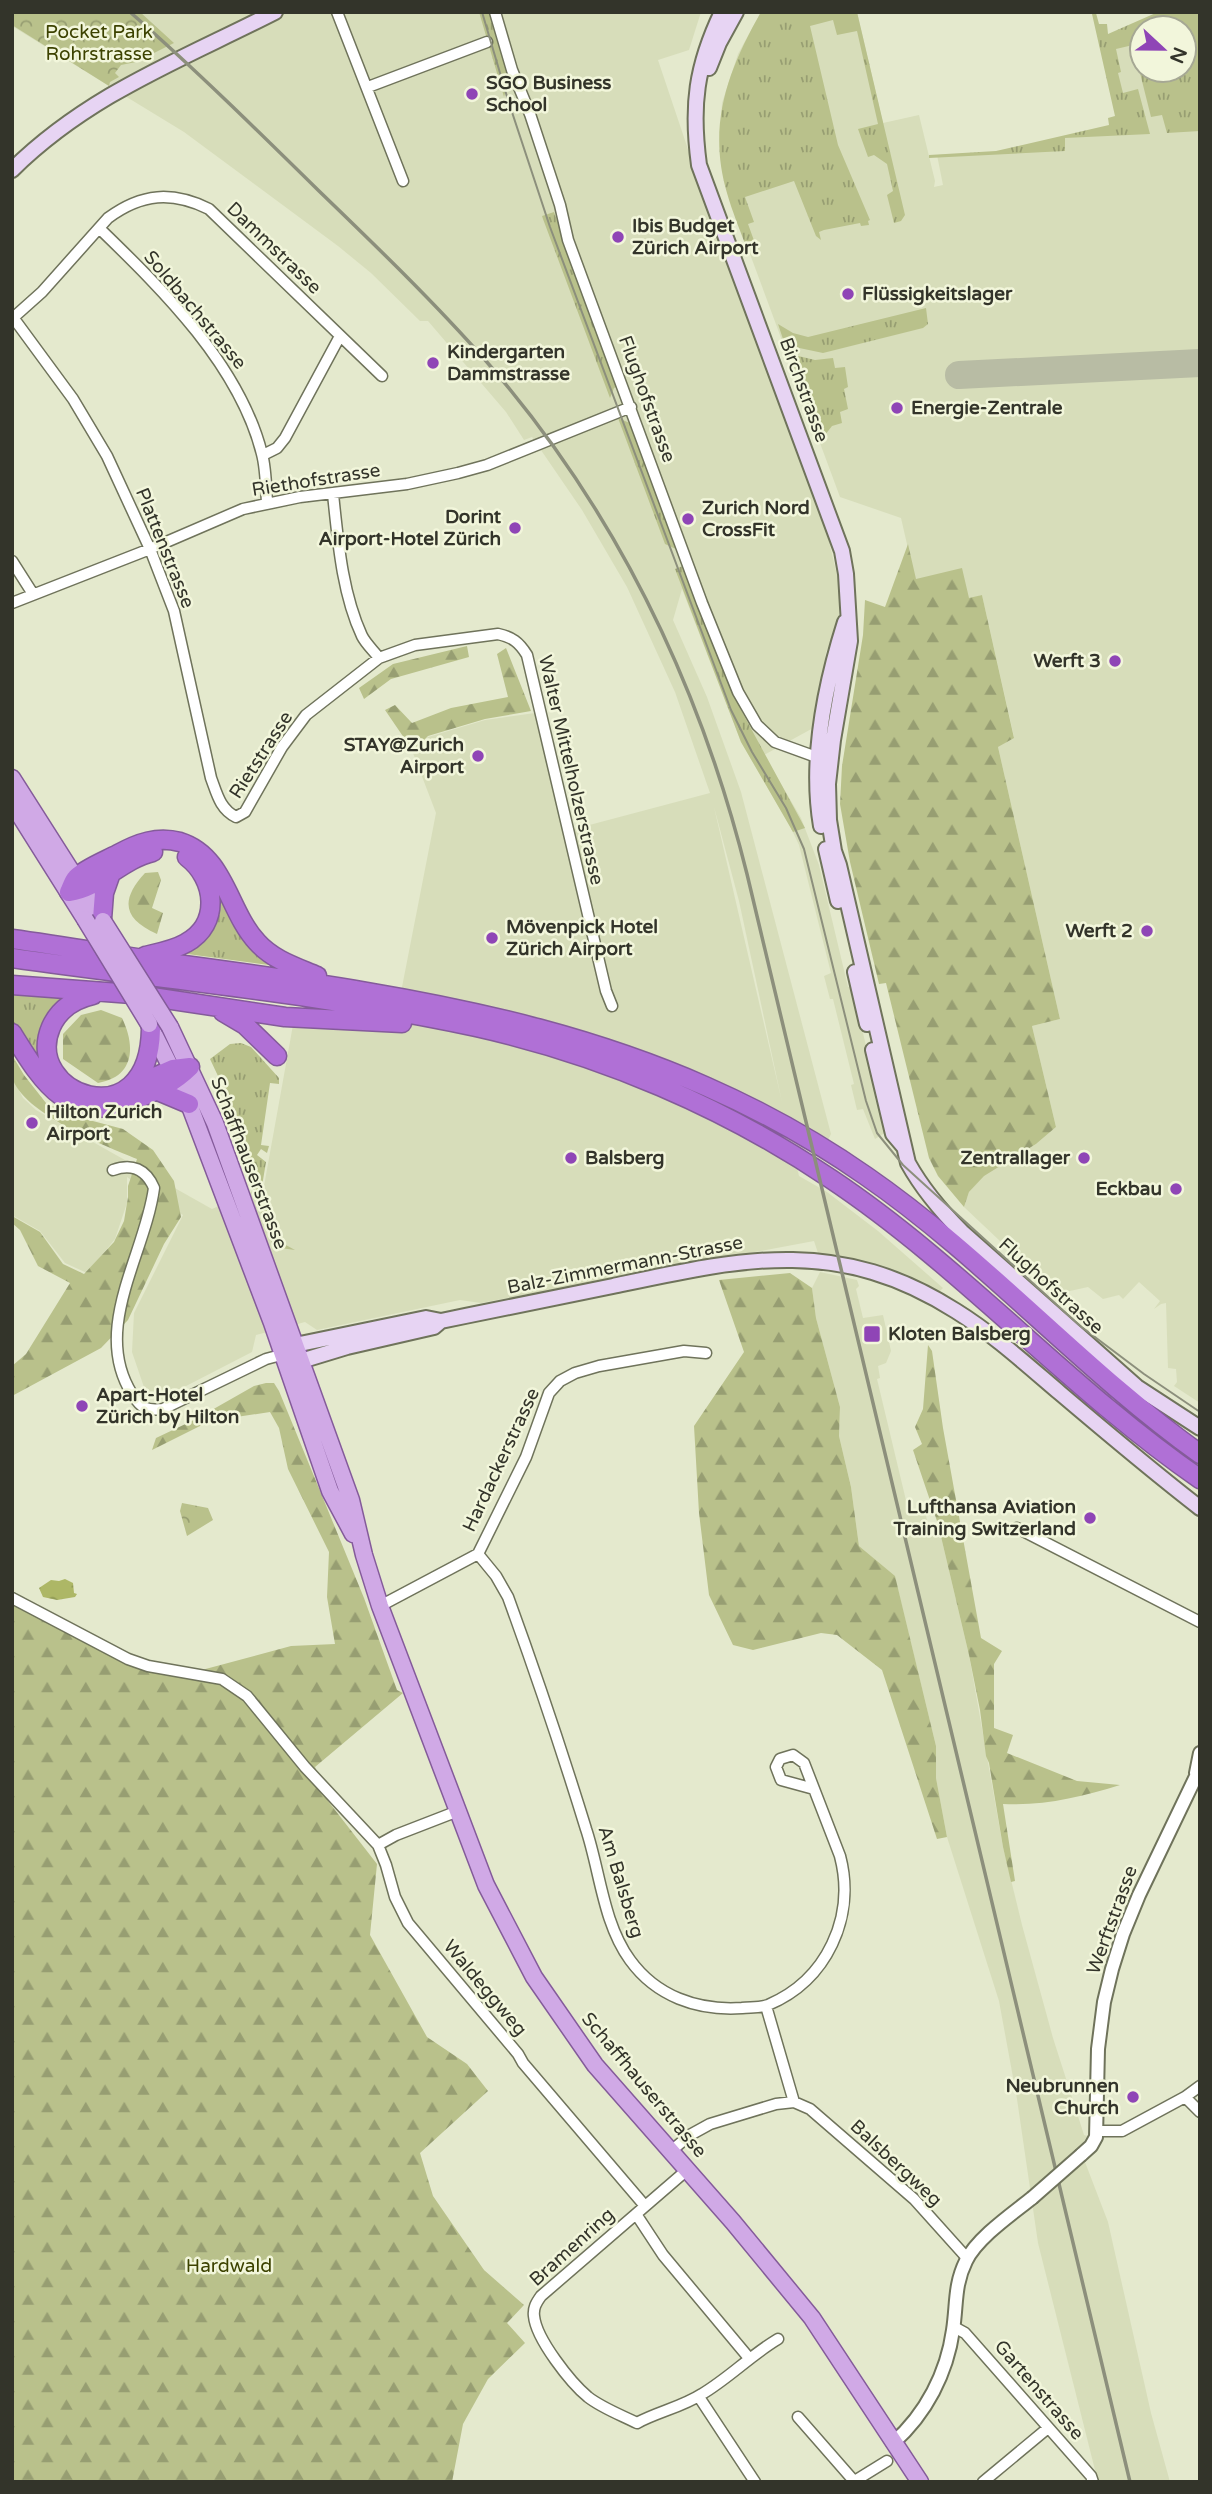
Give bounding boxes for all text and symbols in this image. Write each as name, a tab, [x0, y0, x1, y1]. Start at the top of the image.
north arrow	[1128, 14, 1198, 84]
park label: Pocket Park Rohrstrasse	[45, 21, 153, 65]
text: N	[1165, 44, 1191, 66]
place label: SGO Business School	[486, 72, 611, 116]
marker: SGO Business School	[464, 86, 480, 102]
street label: Dammstrasse	[222, 197, 326, 299]
place label: Ibis Budget Zürich Airport	[632, 215, 759, 260]
marker: Ibis Budget Zürich Airport	[610, 229, 626, 245]
street label: Soldbachstrasse	[139, 246, 251, 374]
place label: Flüssigkeitslager	[862, 283, 1013, 306]
marker: Flüssigkeitslager	[840, 286, 856, 302]
street label: Flughofstrasse	[614, 333, 680, 465]
street label: Birchstrasse	[775, 335, 833, 445]
place label: Kindergarten Dammstrasse	[447, 341, 570, 385]
marker: Kindergarten Dammstrasse	[425, 355, 441, 371]
place label: Energie-Zentrale	[911, 397, 1063, 420]
marker: Energie-Zentrale	[889, 400, 905, 416]
street label: Riethofstrasse	[250, 459, 382, 501]
street label: Plattenstrasse	[131, 485, 199, 611]
place label: Zurich Nord CrossFit	[702, 497, 810, 541]
place label: Dorint Airport-Hotel Zürich	[319, 506, 502, 551]
marker: Zurich Nord CrossFit	[680, 511, 696, 527]
marker: Dorint Airport-Hotel Zürich	[507, 520, 523, 536]
place label: Werft 3	[1033, 650, 1101, 672]
street label: Walter Mittelholzerstrasse	[534, 653, 608, 887]
marker: Werft 3	[1107, 653, 1123, 669]
street label: Rietstrasse	[225, 707, 297, 803]
place label: STAY@Zurich Airport	[344, 734, 465, 779]
marker: STAY@Zurich Airport	[470, 748, 486, 764]
place label: Mövenpick Hotel Zürich Airport	[506, 916, 658, 961]
place label: Werft 2	[1065, 920, 1133, 942]
marker: Werft 2	[1139, 923, 1155, 939]
marker: Mövenpick Hotel Zürich Airport	[484, 930, 500, 946]
street label: Schaffhauserstrasse	[206, 1074, 292, 1252]
place label: Hilton Zurich Airport	[46, 1101, 162, 1146]
marker: Hilton Zurich Airport	[24, 1115, 40, 1131]
place label: Balsberg	[585, 1147, 664, 1170]
place label: Zentrallager	[960, 1147, 1071, 1170]
marker: Balsberg	[563, 1150, 579, 1166]
marker: Zentrallager	[1076, 1150, 1092, 1166]
place label: Eckbau	[1095, 1178, 1162, 1200]
marker: Eckbau	[1168, 1181, 1184, 1197]
street label: Balz-Zimmermann-Strasse	[505, 1231, 745, 1299]
street label: Flughofstrasse	[994, 1233, 1108, 1339]
place label: Kloten Balsberg	[888, 1323, 1031, 1346]
marker: Kloten Balsberg	[862, 1324, 882, 1344]
place label: Apart-Hotel Zürich by Hilton	[96, 1384, 239, 1429]
street label: Hardackerstrasse	[458, 1385, 544, 1535]
marker: Apart-Hotel Zürich by Hilton	[74, 1398, 90, 1414]
place label: Lufthansa Aviation Training Switzerland	[892, 1496, 1076, 1541]
marker: Lufthansa Aviation Training Switzerland	[1082, 1510, 1098, 1526]
street label: Am Balsberg	[594, 1823, 648, 1941]
street label: Werftstrasse	[1082, 1863, 1142, 1977]
street label: Waldeggweg	[439, 1936, 531, 2040]
street label: Schaffhauserstrasse	[577, 2008, 711, 2162]
place label: Neubrunnen Church	[1005, 2075, 1119, 2119]
marker: Neubrunnen Church	[1125, 2089, 1141, 2105]
street label: Balsbergweg	[846, 2115, 946, 2211]
street label: Bramenring	[525, 2203, 619, 2291]
park label: Hardwald	[186, 2255, 272, 2277]
street label: Gartenstrasse	[990, 2336, 1088, 2444]

